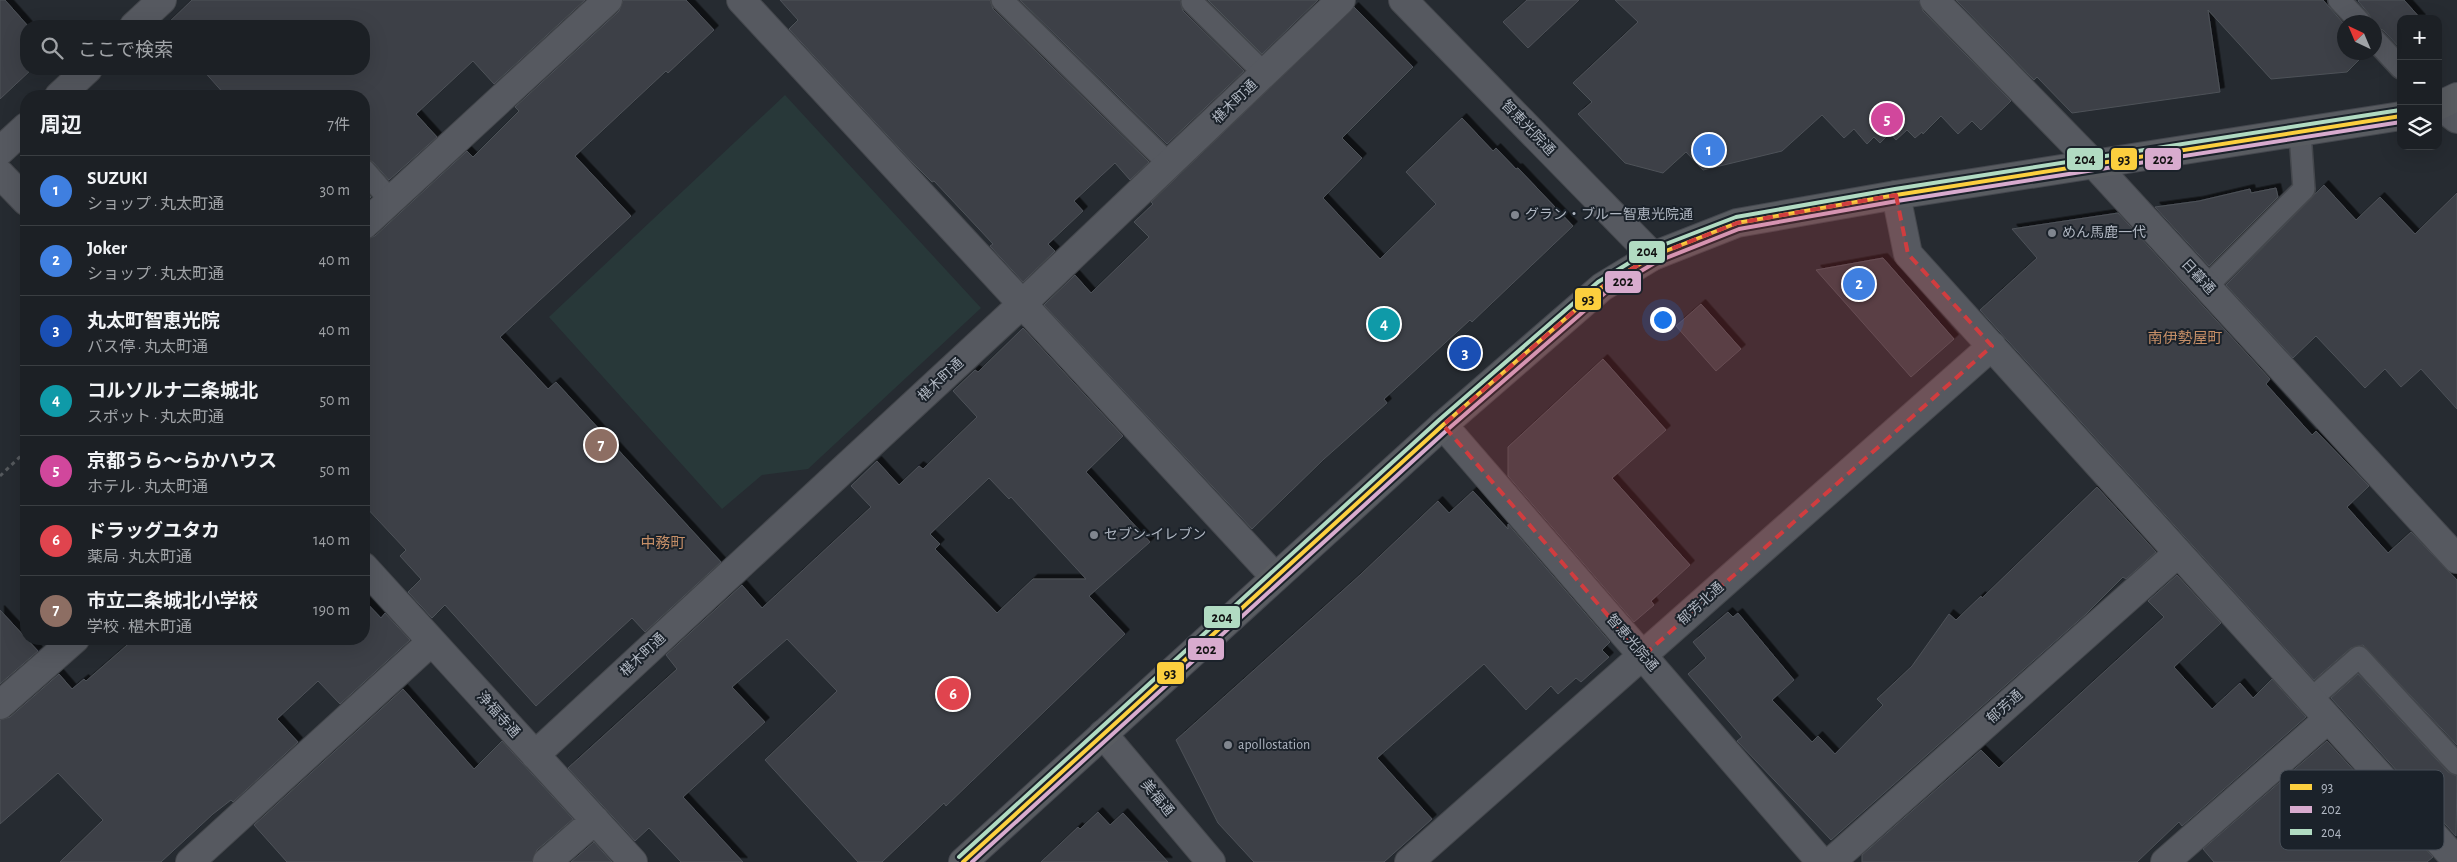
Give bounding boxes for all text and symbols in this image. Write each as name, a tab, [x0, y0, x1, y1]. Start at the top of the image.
north arrow	[2337, 15, 2382, 60]
map controls	[2397, 15, 2442, 150]
button: +	[2397, 15, 2442, 60]
search box	[20, 20, 370, 75]
icon: search	[38, 34, 66, 62]
text: ここで検索	[78, 41, 173, 60]
button: −	[2397, 60, 2442, 105]
street label: 椹木町通	[1209, 76, 1260, 126]
street label: 智恵光院通	[1499, 97, 1559, 158]
pin: 5	[1871, 100, 1903, 138]
button: layers	[2397, 105, 2442, 150]
text: 周辺	[40, 115, 82, 136]
text: 7件	[327, 117, 350, 133]
pin: 1	[1693, 131, 1725, 169]
line badge: 204	[2066, 147, 2104, 171]
line badge: 93	[2110, 147, 2138, 171]
line badge: 202	[2144, 147, 2182, 171]
text: 204	[2075, 153, 2095, 167]
text: 93	[2118, 153, 2130, 167]
text: 202	[2153, 153, 2174, 167]
text: SUZUKI	[87, 169, 148, 188]
text: 1	[53, 182, 59, 198]
text: 30 m	[320, 182, 350, 198]
text: ショップ · 丸太町通	[87, 196, 224, 212]
place label: グラン・ブルー智恵光院通	[1525, 206, 1693, 222]
marker: グラン・ブルー智恵光院通	[1509, 209, 1521, 221]
place label: めん馬鹿一代	[2062, 224, 2146, 240]
marker: めん馬鹿一代	[2046, 227, 2058, 239]
text: Joker	[87, 239, 127, 258]
line badge: 204	[1628, 240, 1666, 264]
text: 204	[1637, 245, 1657, 259]
text: 2	[52, 252, 60, 268]
text: 40 m	[318, 252, 350, 268]
street label: 日暮通	[2179, 256, 2218, 297]
pin: 2	[1843, 265, 1875, 303]
text: ショップ · 丸太町通	[87, 266, 224, 282]
line badge: 202	[1604, 270, 1642, 294]
text: 202	[1613, 275, 1634, 289]
line badge: 93	[1574, 287, 1602, 311]
text: 93	[1582, 293, 1594, 307]
pin: 4	[1368, 305, 1400, 343]
your location	[1650, 307, 1676, 333]
text: 丸太町智恵光院	[87, 312, 220, 331]
text: 3	[53, 322, 59, 338]
text: 40 m	[318, 322, 350, 338]
district label: 南伊勢屋町	[2147, 330, 2223, 346]
pin: 3	[1449, 334, 1481, 372]
text: バス停 · 丸太町通	[87, 339, 208, 355]
street label: 椹木町通	[914, 354, 966, 404]
text: コルソルナ二条城北	[87, 382, 258, 401]
text: 4	[52, 392, 60, 408]
text: 50 m	[319, 392, 350, 408]
text: スポット · 丸太町通	[87, 409, 224, 425]
pin: 7	[585, 426, 617, 464]
text: 京都うら〜らかハウス	[87, 452, 277, 471]
text: 5	[53, 462, 59, 478]
text: 50 m	[319, 462, 350, 478]
text: ホテル · 丸太町通	[87, 479, 208, 495]
text: ドラッグユタカ	[87, 522, 220, 541]
place label: セブン-イレブン	[1104, 526, 1206, 542]
marker: セブン-イレブン	[1088, 529, 1100, 541]
text: 6	[52, 532, 60, 548]
text: 140 m	[313, 532, 350, 548]
district label: 中務町	[640, 535, 686, 551]
text: 薬局 · 丸太町通	[87, 549, 192, 565]
street label: 郁芳北通	[1674, 579, 1726, 628]
text: 市立二条城北小学校	[87, 592, 258, 611]
text: 7	[53, 602, 59, 618]
text: 190 m	[313, 602, 350, 618]
line badge: 204	[1203, 605, 1241, 629]
text: 204	[1212, 611, 1232, 625]
street label: 智恵光院通	[1604, 611, 1662, 674]
text: 学校 · 椹木町通	[87, 619, 192, 635]
street label: 椹木町通	[616, 629, 668, 679]
line badge: 202	[1187, 637, 1225, 661]
text: 202	[1196, 643, 1217, 657]
line badge: 93	[1156, 661, 1185, 685]
text: 93	[1164, 667, 1176, 681]
pin: 6	[937, 675, 969, 713]
street label: 郁芳通	[1984, 687, 2025, 726]
street label: 浄福寺通	[474, 689, 523, 740]
place label: apollostation	[1238, 738, 1310, 752]
marker: apollostation	[1222, 739, 1234, 751]
legend	[2280, 770, 2444, 850]
street label: 美福通	[1138, 777, 1177, 819]
text: 93	[2321, 781, 2334, 795]
text: 202	[2321, 803, 2341, 817]
text: 204	[2321, 826, 2342, 840]

